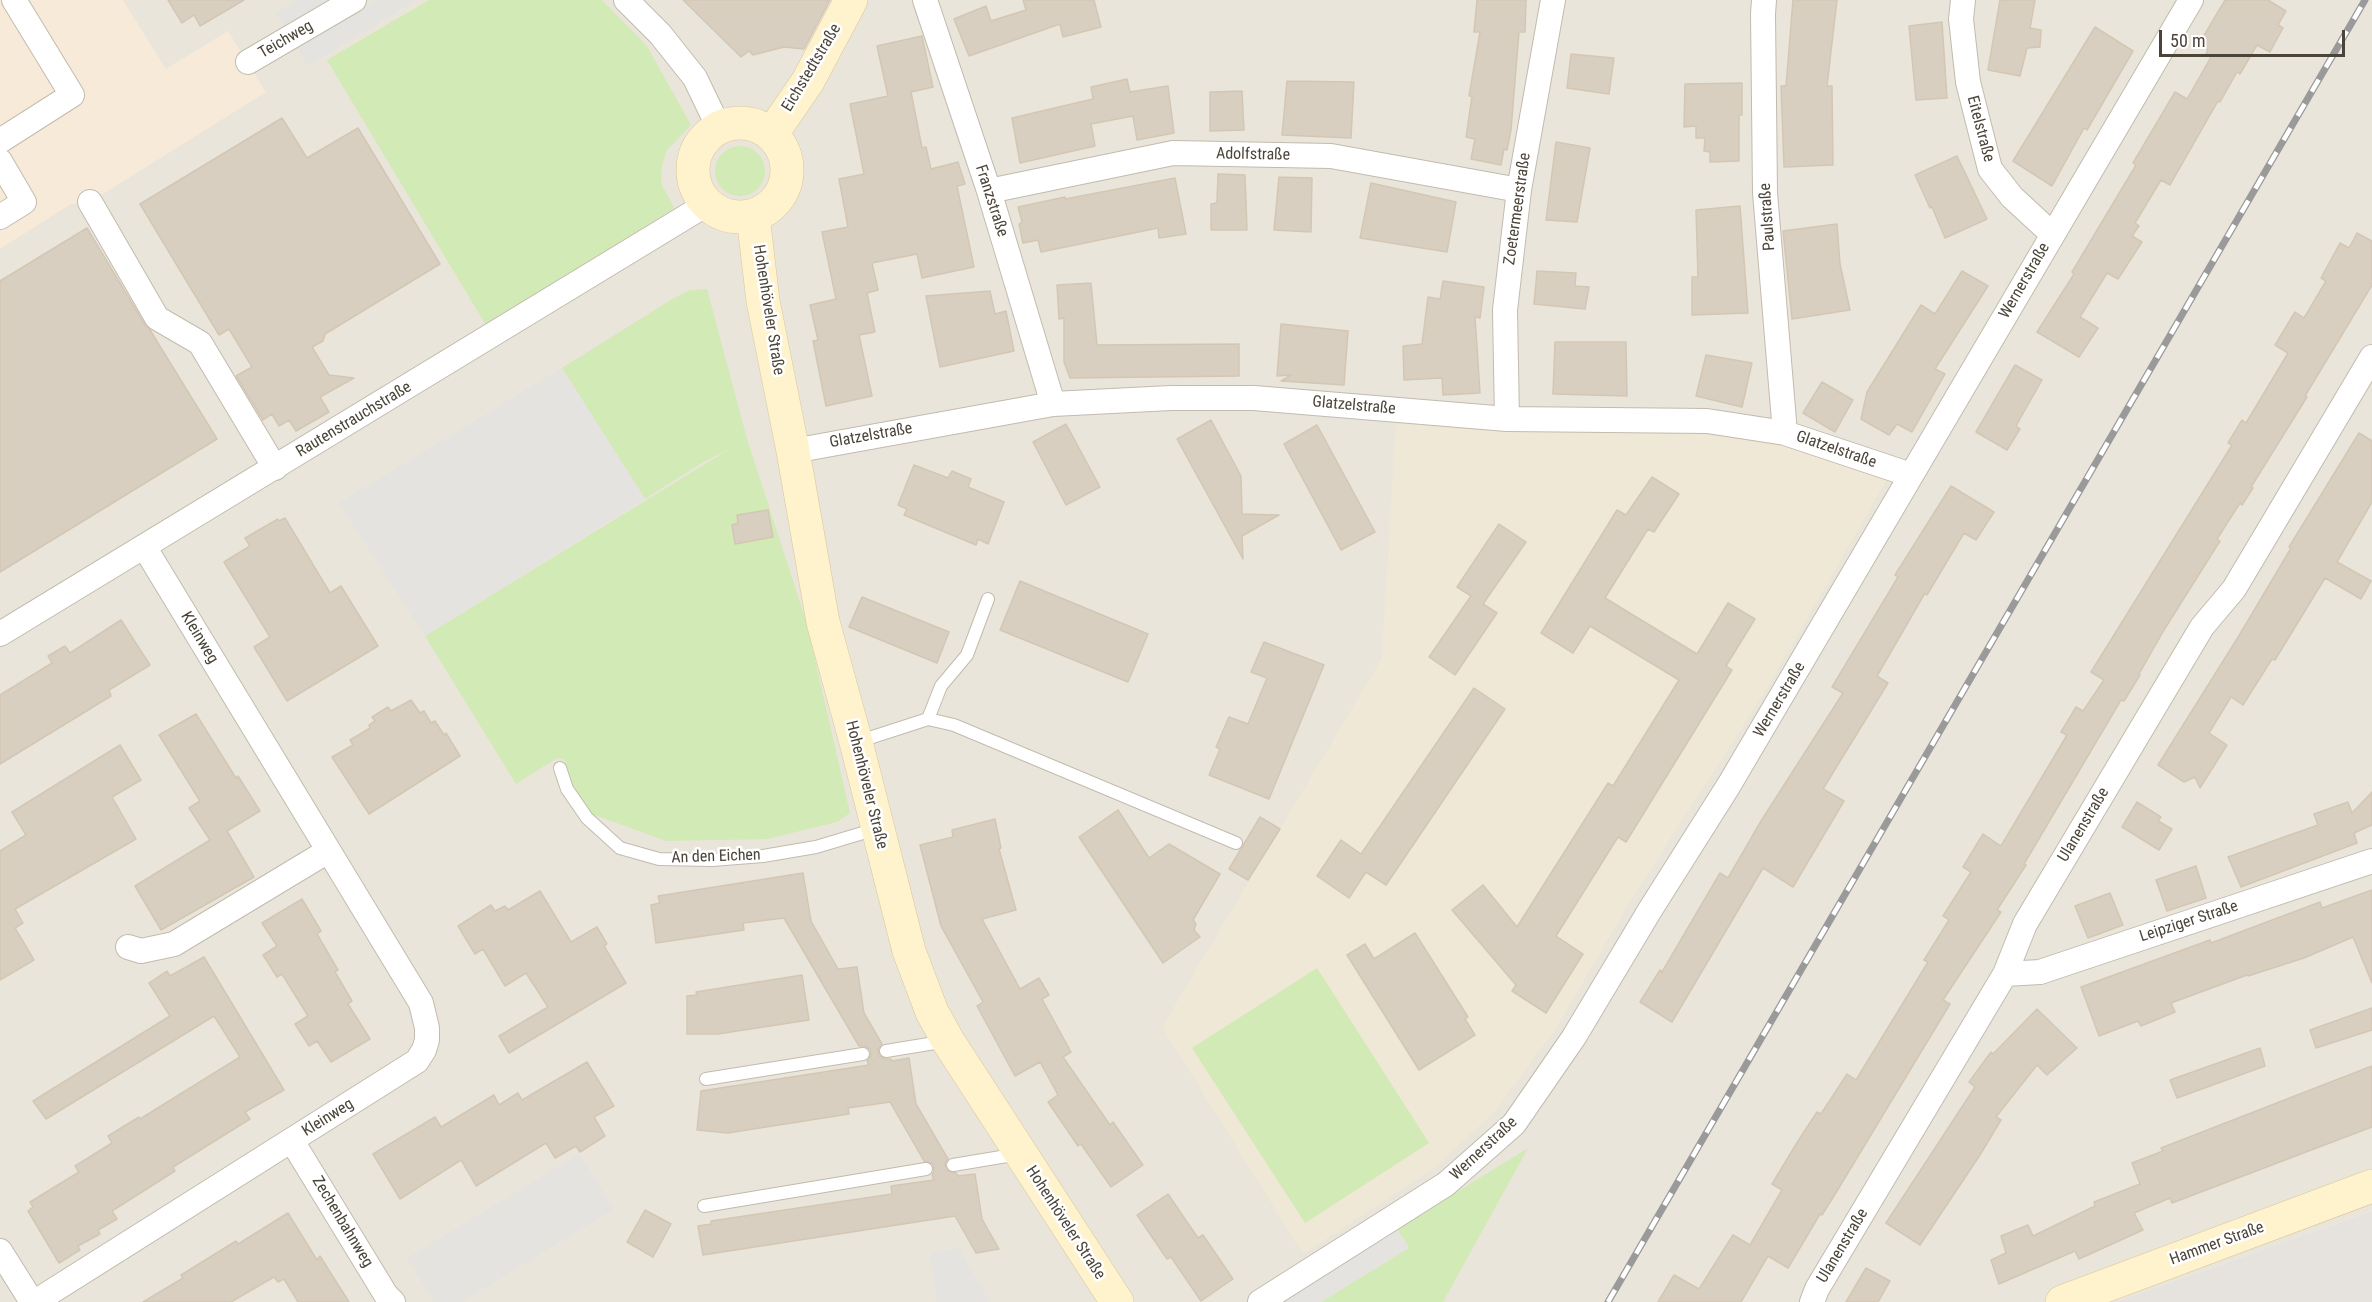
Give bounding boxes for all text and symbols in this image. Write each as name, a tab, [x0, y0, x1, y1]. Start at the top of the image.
street label: Teichweg	[255, 17, 317, 63]
scale bar	[2162, 18, 2348, 56]
street label: Eichstedtstraße	[778, 21, 846, 115]
text: 50 m	[2170, 30, 2205, 51]
street label: Eitelstraße	[1962, 94, 1998, 164]
street label: Adolfstraße	[1216, 145, 1290, 165]
street label: Zoetermeerstraße	[1501, 152, 1535, 266]
street label: Franzstraße	[970, 163, 1012, 239]
street label: Paulstraße	[1756, 182, 1780, 252]
street label: Wernerstraße	[1996, 240, 2054, 322]
street label: Hohenhöveler Straße	[748, 243, 788, 377]
street label: Rautenstrauchstraße	[293, 378, 415, 462]
street label: Glatzelstraße	[1311, 393, 1397, 419]
street label: Glatzelstraße	[828, 419, 914, 453]
street label: Glatzelstraße	[1793, 427, 1879, 473]
street label: Kleinweg	[176, 609, 222, 667]
street label: Wernerstraße	[1750, 659, 1810, 741]
street label: Hohenhöveler Straße	[841, 719, 891, 851]
street label: Ulanenstraße	[2054, 784, 2114, 866]
street label: An den Eichen	[671, 846, 761, 868]
street label: Leipziger Straße	[2137, 897, 2241, 947]
street label: Kleinweg	[299, 1095, 357, 1141]
street label: Wernerstraße	[1447, 1113, 1521, 1185]
street label: Hohenhöveler Straße	[1021, 1163, 1109, 1283]
street label: Zechenbahnweg	[307, 1173, 377, 1271]
street label: Ulanenstraße	[1813, 1205, 1873, 1287]
street label: Hammer Straße	[2167, 1218, 2267, 1270]

